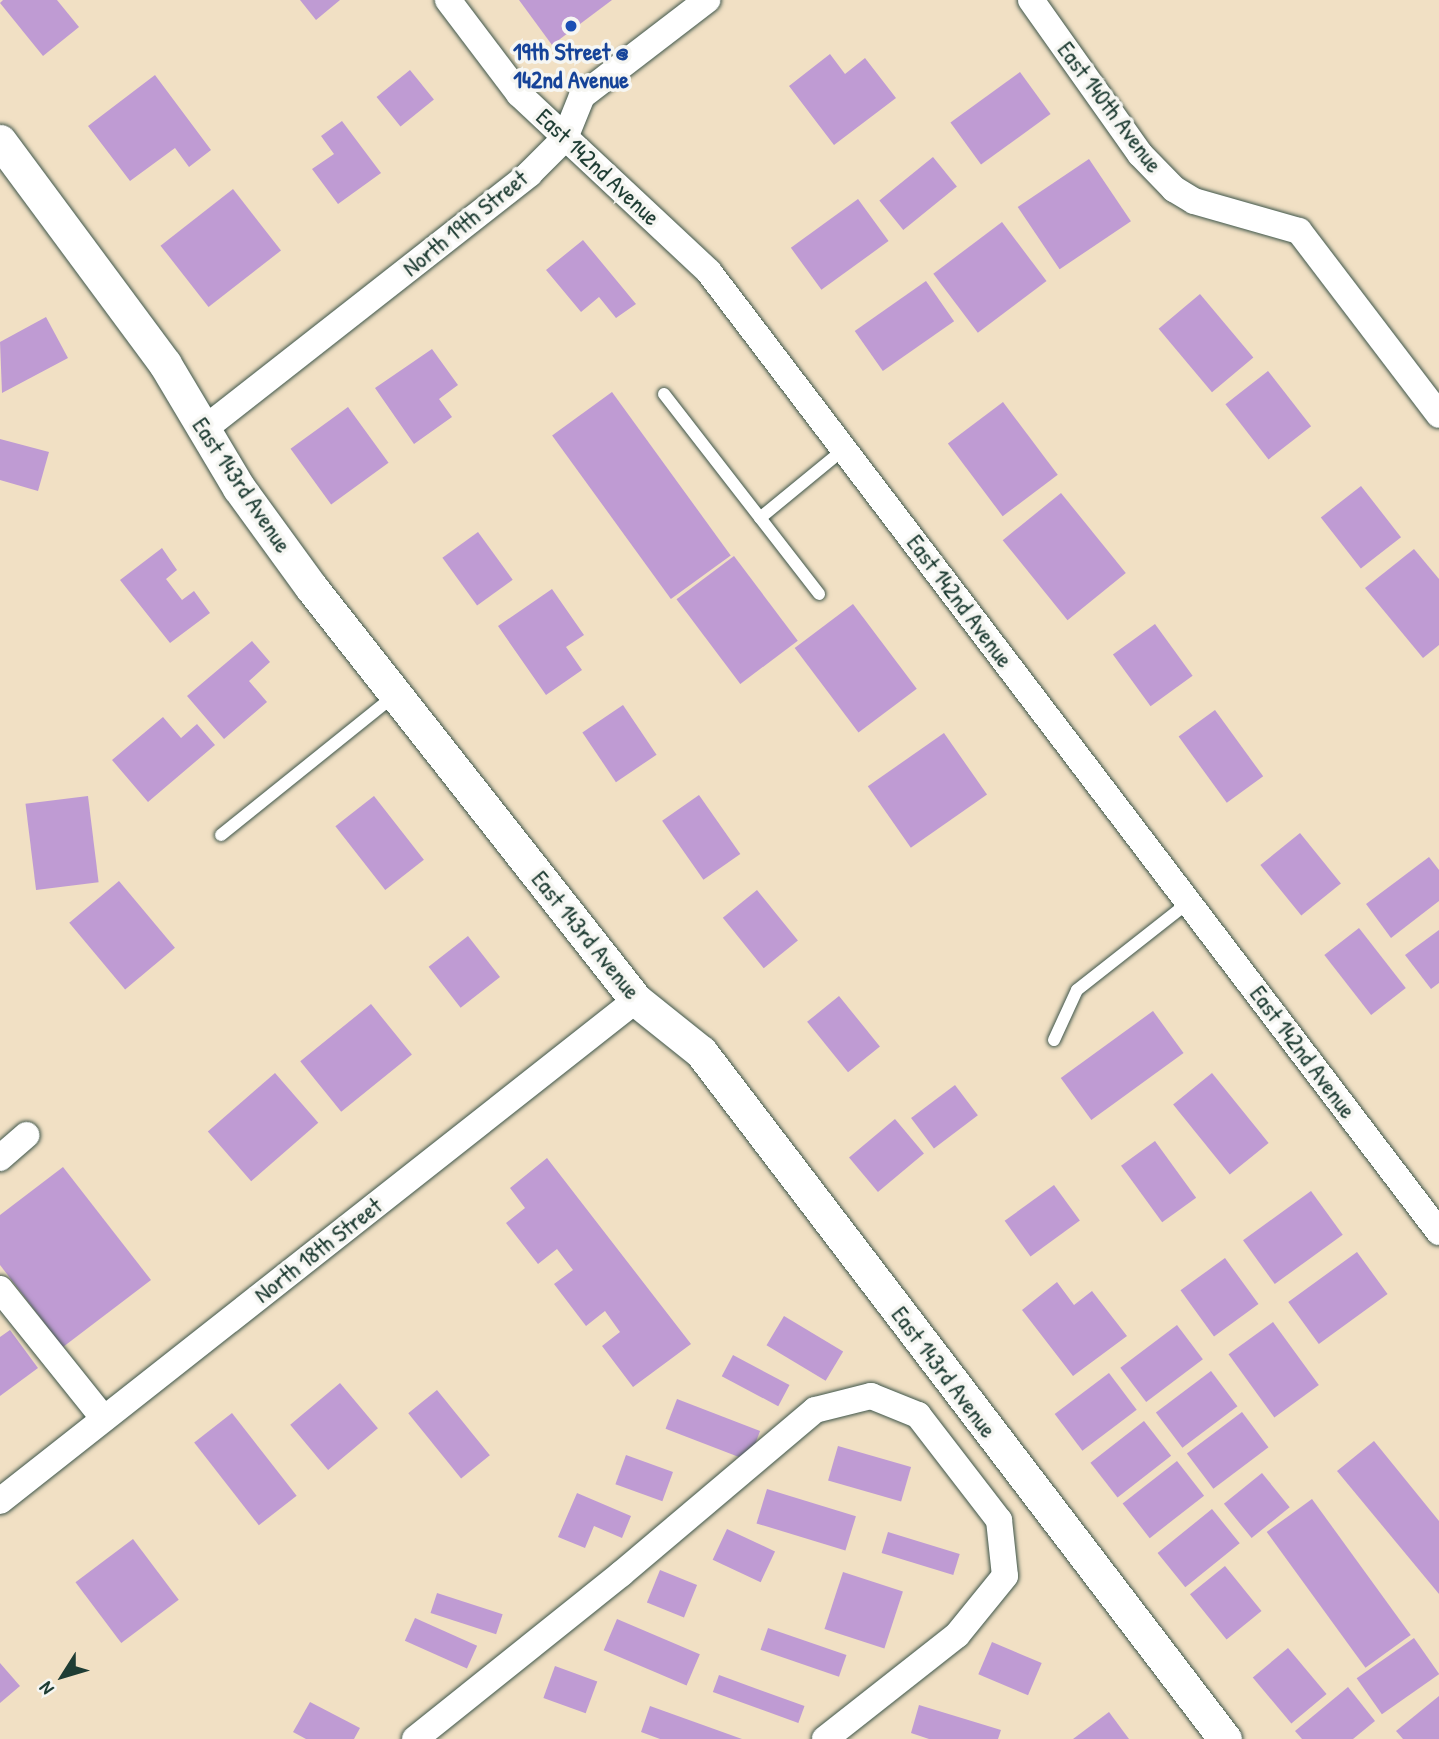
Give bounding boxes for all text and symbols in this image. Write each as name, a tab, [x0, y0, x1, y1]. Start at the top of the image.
marker: 19th Street @ 142nd Avenue	[563, 18, 579, 34]
street label: East 140th Avenue	[1051, 36, 1169, 178]
place label: 19th Street @ 142nd Avenue	[513, 38, 629, 94]
street label: East 142nd Avenue	[530, 102, 666, 232]
street label: North 19th Street	[397, 164, 533, 282]
street label: East 143rd Avenue	[186, 412, 298, 558]
street label: East 142nd Avenue	[901, 529, 1019, 673]
street label: East 143rd Avenue	[526, 865, 646, 1005]
street label: East 142nd Avenue	[1244, 980, 1362, 1124]
street label: North 18th Street	[248, 1191, 388, 1309]
street label: East 143rd Avenue	[885, 1301, 1003, 1443]
north arrow	[28, 1641, 98, 1711]
text: N	[33, 1677, 60, 1701]

